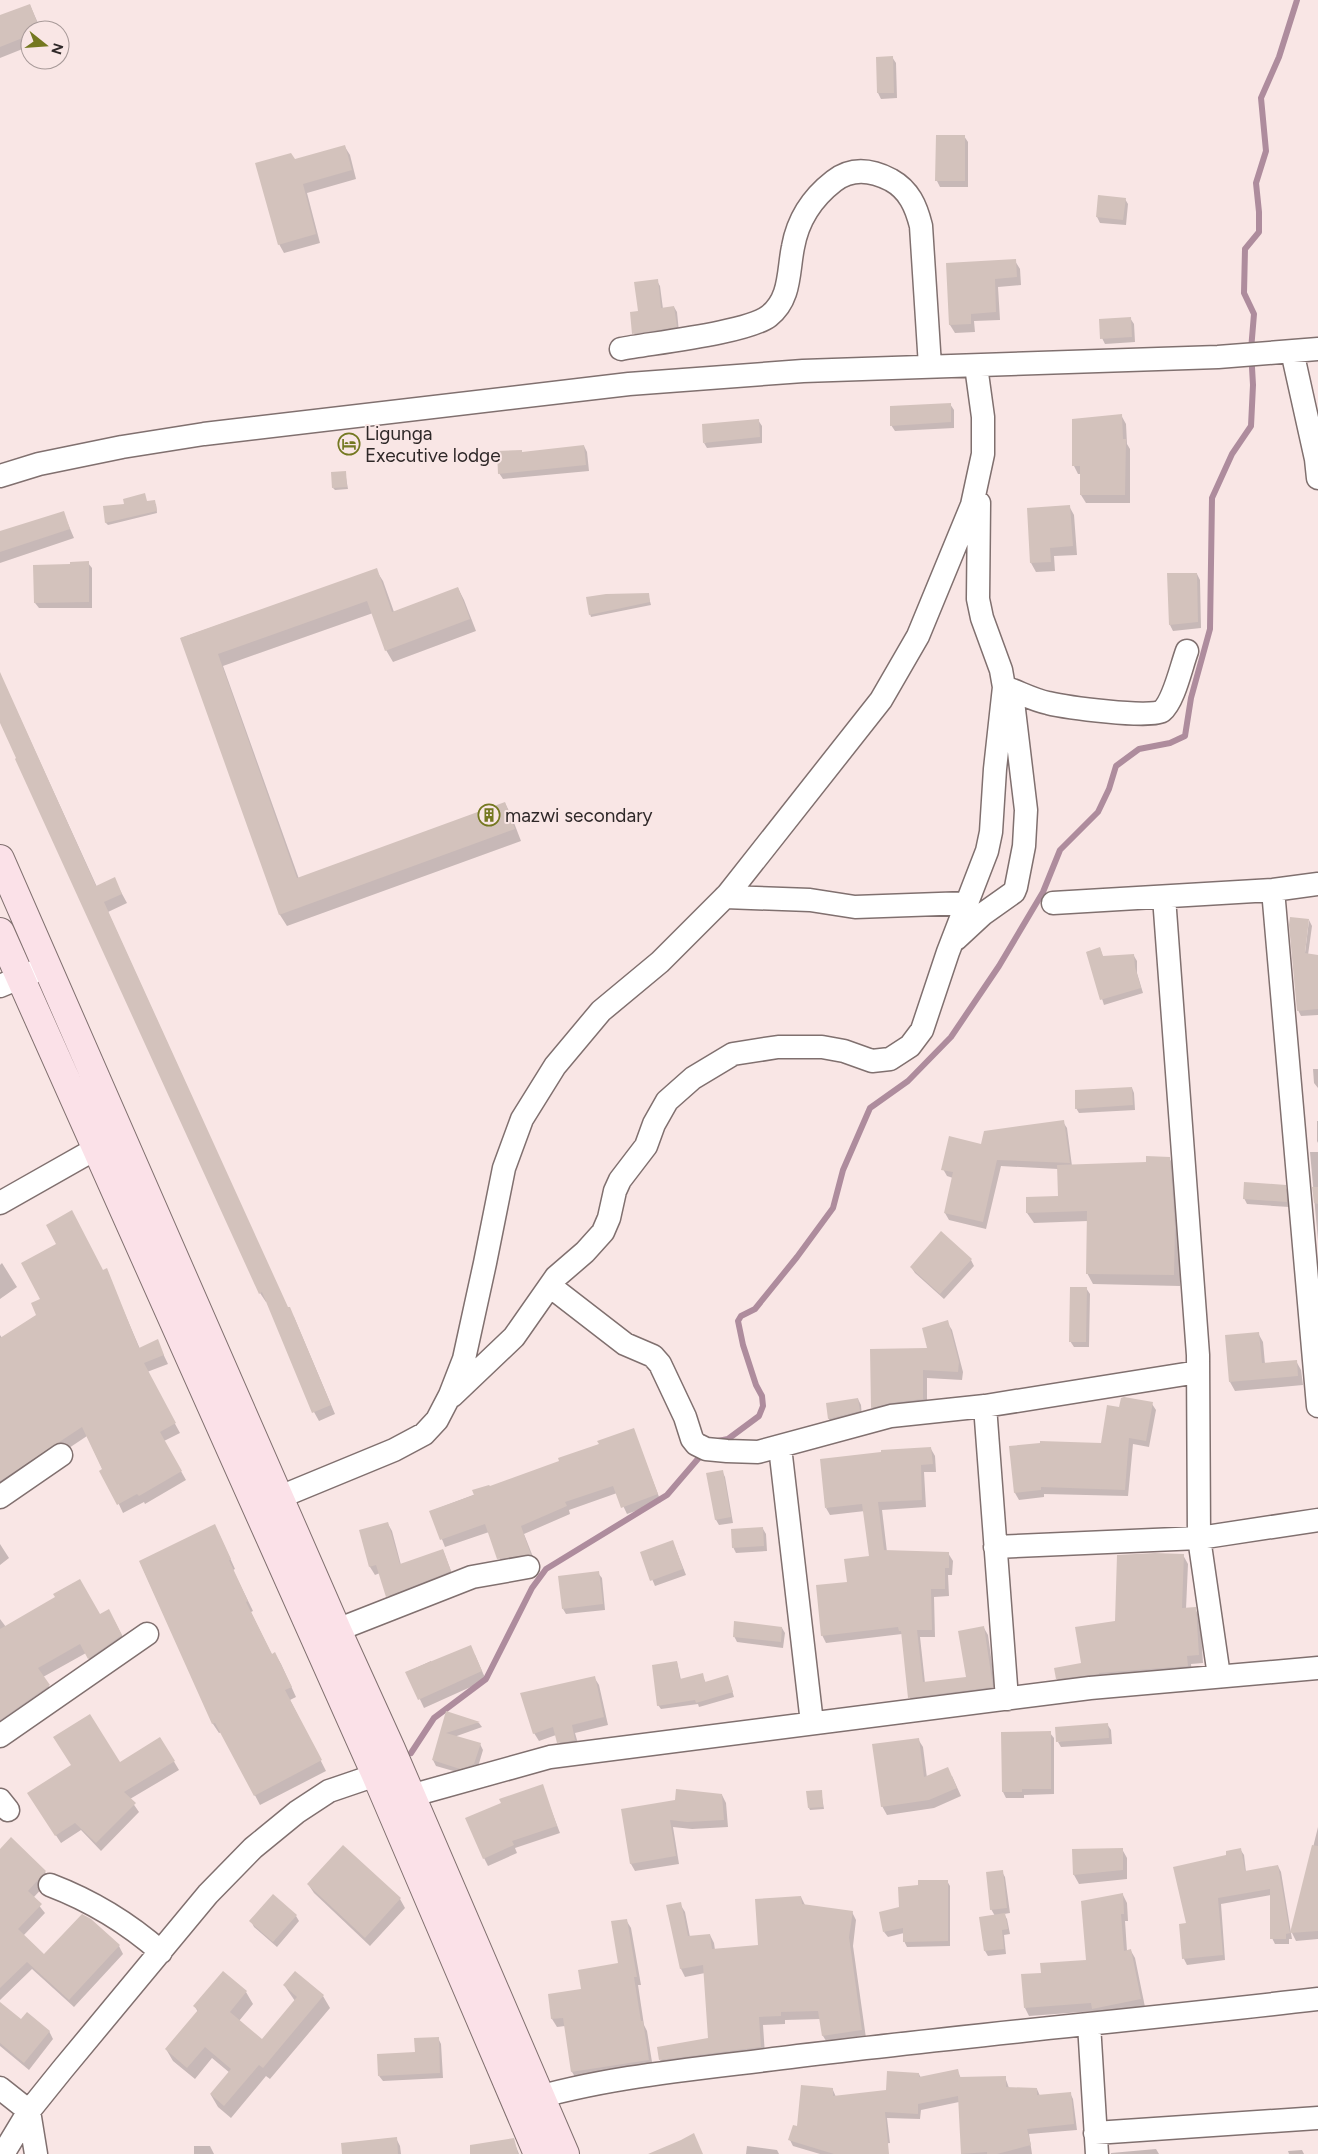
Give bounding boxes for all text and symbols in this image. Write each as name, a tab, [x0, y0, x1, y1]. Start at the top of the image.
north arrow	[20, 20, 70, 70]
text: N	[47, 41, 67, 56]
place label: Ligunga Executive lodge	[365, 422, 501, 467]
hotel icon: Ligunga Executive lodge	[337, 432, 361, 456]
building icon: mazwi secondary	[477, 803, 501, 827]
place label: mazwi secondary	[505, 804, 653, 827]

